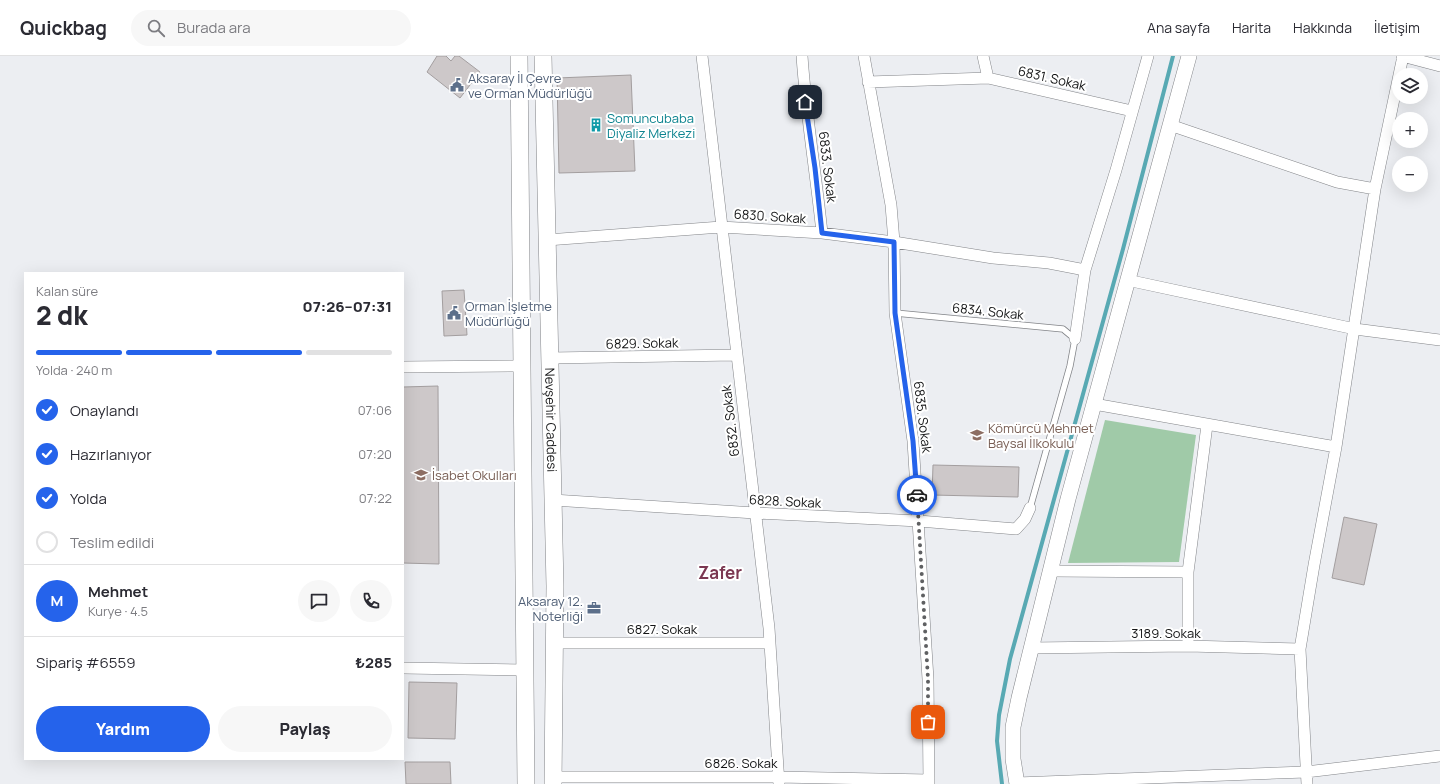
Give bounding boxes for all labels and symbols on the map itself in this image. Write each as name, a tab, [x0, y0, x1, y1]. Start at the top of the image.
street label: 6831. Sokak	[1016, 61, 1088, 95]
place label: Aksaray İl Çevre ve Orman Müdürlüğü	[468, 69, 592, 102]
public building icon: Aksaray İl Çevre ve Orman Müdürlüğü	[449, 77, 465, 93]
pin	[788, 85, 822, 119]
place label: Somuncubaba Diyaliz Merkezi	[607, 109, 695, 142]
building icon: Somuncubaba Diyaliz Merkezi	[588, 117, 604, 133]
street label: 6833. Sokak	[815, 130, 841, 204]
street label: 6830. Sokak	[733, 204, 807, 228]
place label: Orman İşletme Müdürlüğü	[465, 297, 552, 330]
street label: 6834. Sokak	[951, 298, 1025, 324]
public building icon: Orman İşletme Müdürlüğü	[446, 305, 462, 321]
street label: 6829. Sokak	[606, 333, 679, 353]
street label: Nevşehir Caddesi	[541, 367, 561, 472]
street label: 6835. Sokak	[910, 380, 936, 454]
street label: 6832. Sokak	[717, 384, 743, 458]
place label: Kömürcü Mehmet Baysal İlkokulu	[988, 419, 1094, 452]
school or university icon: Kömürcü Mehmet Baysal İlkokulu	[969, 427, 985, 443]
place label: İsabet Okulları	[432, 466, 517, 484]
school or university icon: İsabet Okulları	[413, 467, 429, 483]
courier	[897, 475, 937, 515]
street label: 6828. Sokak	[748, 490, 822, 512]
district label: Zafer	[698, 561, 742, 584]
place label: Aksaray 12. Noterliği	[518, 592, 583, 625]
office icon: Aksaray 12. Noterliği	[586, 600, 602, 616]
street label: 6827. Sokak	[627, 620, 698, 638]
street label: 3189. Sokak	[1131, 624, 1201, 642]
pin	[911, 705, 945, 739]
street label: 6826. Sokak	[705, 754, 778, 772]

